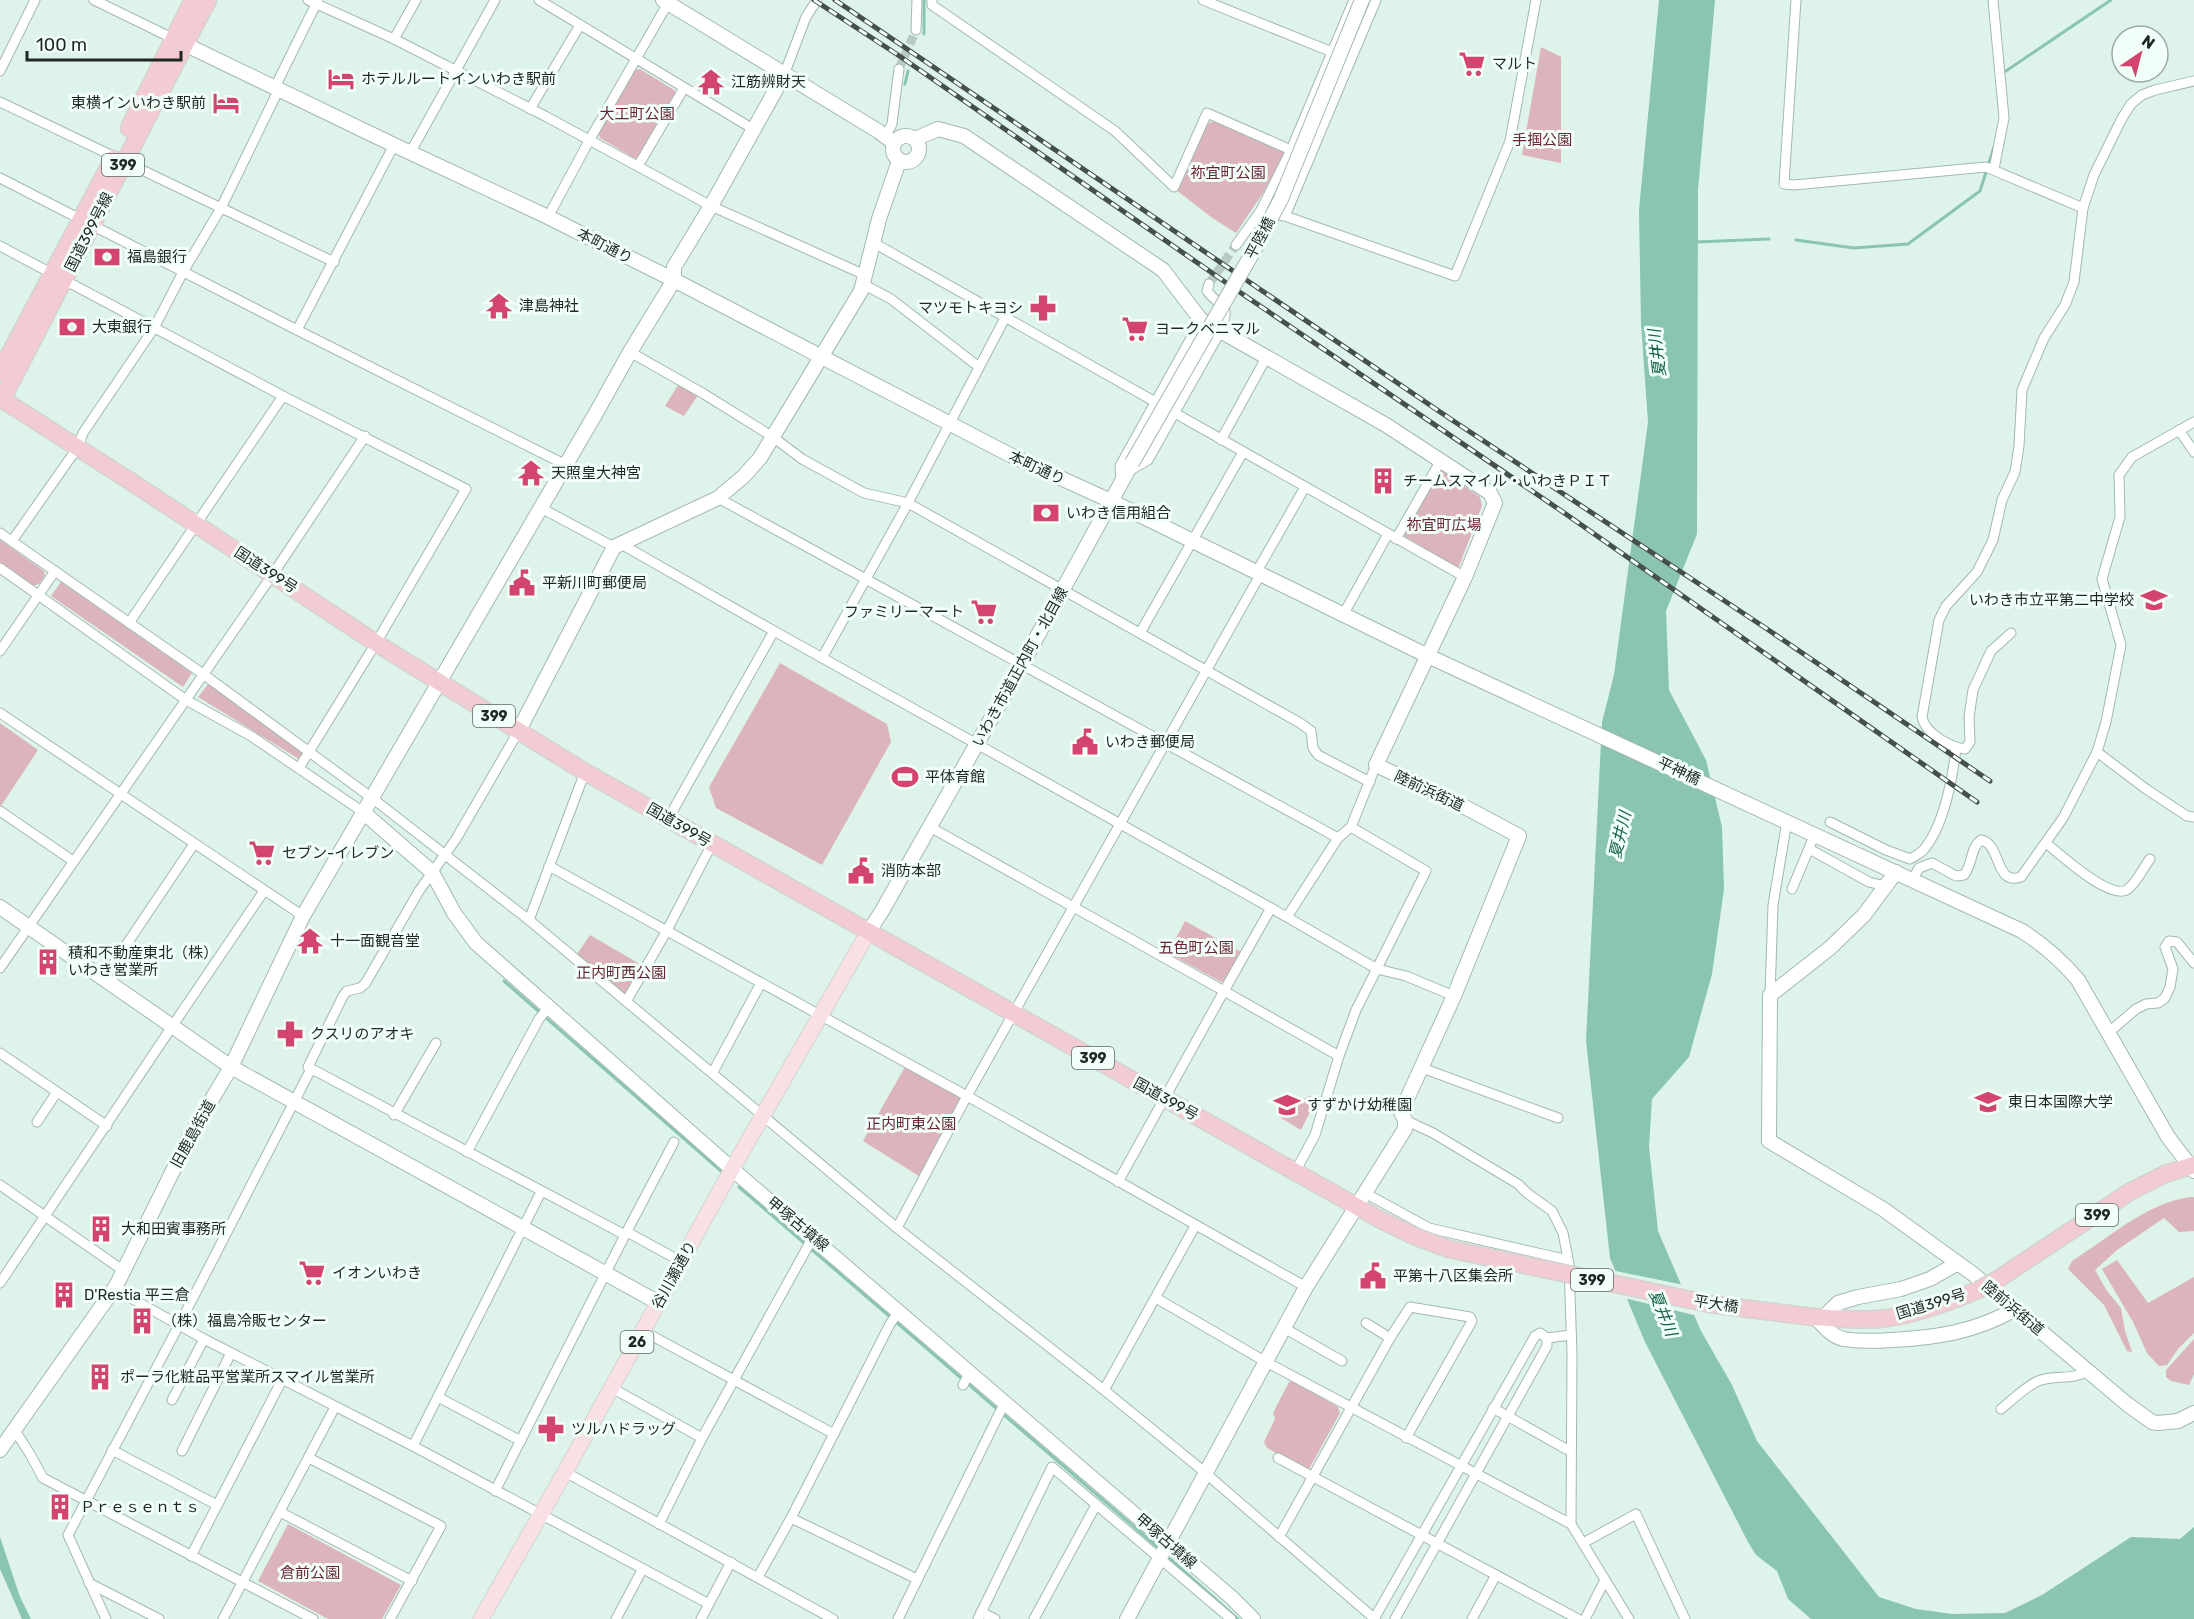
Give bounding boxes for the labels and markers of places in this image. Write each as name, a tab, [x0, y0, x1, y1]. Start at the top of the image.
supermarket icon: マルト	[1457, 49, 1487, 79]
place label: マルト	[1492, 55, 1537, 73]
hotel icon: ホテルルートインいわき駅前	[326, 64, 356, 94]
temple icon: 江筋辨財天	[696, 67, 726, 97]
place label: ホテルルートインいわき駅前	[361, 70, 556, 88]
place label: 江筋辨財天	[731, 73, 806, 91]
hotel icon: 東横インいわき駅前	[211, 88, 241, 118]
place label: 東横インいわき駅前	[71, 94, 206, 112]
bank icon: 福島銀行	[92, 242, 122, 272]
place label: 福島銀行	[127, 248, 187, 266]
temple icon: 津島神社	[484, 291, 514, 321]
pharmacy icon: マツモトキヨシ	[1028, 293, 1058, 323]
place label: 津島神社	[519, 297, 579, 315]
place label: マツモトキヨシ	[918, 299, 1023, 317]
bank icon: 大東銀行	[57, 312, 87, 342]
supermarket icon: ヨークベニマル	[1120, 314, 1150, 344]
place label: 大東銀行	[92, 318, 152, 336]
place label: ヨークベニマル	[1155, 320, 1260, 338]
temple icon: 天照皇大神宮	[516, 458, 546, 488]
place label: 天照皇大神宮	[551, 464, 641, 482]
building icon: チームスマイル・いわきＰＩＴ	[1368, 466, 1398, 496]
place label: チームスマイル・いわきＰＩＴ	[1403, 472, 1612, 490]
bank icon: いわき信用組合	[1031, 498, 1061, 528]
place label: いわき信用組合	[1066, 504, 1171, 522]
public building icon: 平新川町郵便局	[507, 568, 537, 598]
place label: 平新川町郵便局	[542, 574, 647, 592]
school or university icon: いわき市立平第二中学校	[2139, 585, 2169, 615]
place label: いわき市立平第二中学校	[1969, 591, 2134, 609]
supermarket icon: ファミリーマート	[969, 597, 999, 627]
place label: ファミリーマート	[844, 603, 964, 621]
public building icon: いわき郵便局	[1070, 727, 1100, 757]
place label: いわき郵便局	[1105, 733, 1195, 751]
sports icon: 平体育館	[890, 762, 920, 792]
place label: 平体育館	[925, 768, 985, 786]
supermarket icon: セブン-イレブン	[247, 838, 277, 868]
place label: セブン-イレブン	[282, 844, 394, 862]
public building icon: 消防本部	[846, 856, 876, 886]
place label: 消防本部	[881, 862, 941, 880]
temple icon: 十一面観音堂	[295, 926, 325, 956]
place label: 十一面観音堂	[330, 932, 420, 950]
place label: 積和不動産東北（株） いわき営業所	[68, 944, 218, 979]
building icon: 積和不動産東北（株） いわき営業所	[33, 947, 63, 977]
pharmacy icon: クスリのアオキ	[275, 1019, 305, 1049]
place label: クスリのアオキ	[310, 1025, 415, 1043]
school or university icon: 東日本国際大学	[1973, 1087, 2003, 1117]
school or university icon: すずかけ幼稚園	[1272, 1090, 1302, 1120]
place label: 東日本国際大学	[2008, 1093, 2113, 1111]
place label: すずかけ幼稚園	[1307, 1096, 1412, 1114]
building icon: 大和田賓事務所	[86, 1214, 116, 1244]
place label: 大和田賓事務所	[121, 1220, 226, 1238]
supermarket icon: イオンいわき	[297, 1258, 327, 1288]
public building icon: 平第十八区集会所	[1358, 1261, 1388, 1291]
place label: イオンいわき	[332, 1264, 422, 1282]
place label: 平第十八区集会所	[1393, 1267, 1513, 1285]
building icon: D'Restia 平三倉	[49, 1280, 79, 1310]
place label: D'Restia 平三倉	[84, 1286, 190, 1304]
building icon: （株）福島冷販センター	[127, 1306, 157, 1336]
place label: （株）福島冷販センター	[162, 1312, 327, 1330]
building icon: ポーラ化粧品平営業所スマイル営業所	[85, 1362, 115, 1392]
place label: ポーラ化粧品平営業所スマイル営業所	[120, 1368, 375, 1386]
pharmacy icon: ツルハドラッグ	[536, 1414, 566, 1444]
place label: ツルハドラッグ	[571, 1420, 676, 1438]
building icon: Ｐｒｅｓｅｎｔｓ	[45, 1492, 75, 1522]
place label: Ｐｒｅｓｅｎｔｓ	[80, 1498, 200, 1516]

